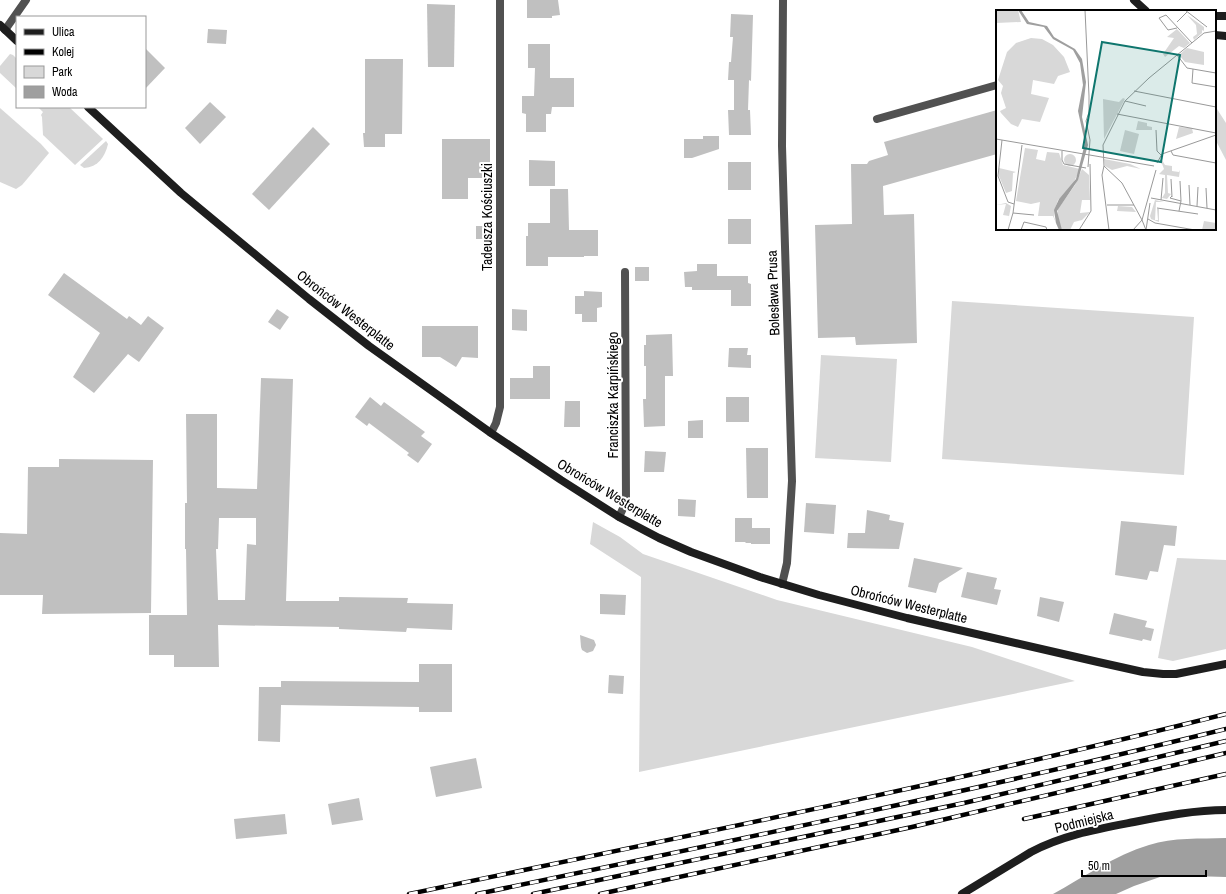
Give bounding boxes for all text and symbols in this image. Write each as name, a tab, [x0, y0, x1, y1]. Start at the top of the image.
inset map	[996, 10, 1216, 230]
legend	[16, 16, 146, 108]
text: Ulica	[52, 24, 75, 40]
text: Kolej	[52, 44, 74, 60]
text: Park	[52, 64, 72, 80]
text: Woda	[52, 84, 78, 100]
street label: Tadeusza Kościuszki	[478, 163, 496, 271]
street label: Bolesława Prusa	[762, 249, 783, 336]
street label: Obrońców Westerplatte	[293, 266, 399, 354]
street label: Franciszka Karpińskiego	[604, 332, 622, 458]
street label: Obrońców Westerplatte	[554, 454, 666, 532]
street label: Obrońców Westerplatte	[849, 581, 969, 627]
street label: Podmiejska	[1053, 805, 1116, 837]
scale bar	[1082, 852, 1206, 878]
text: 50 m	[1088, 858, 1110, 874]

